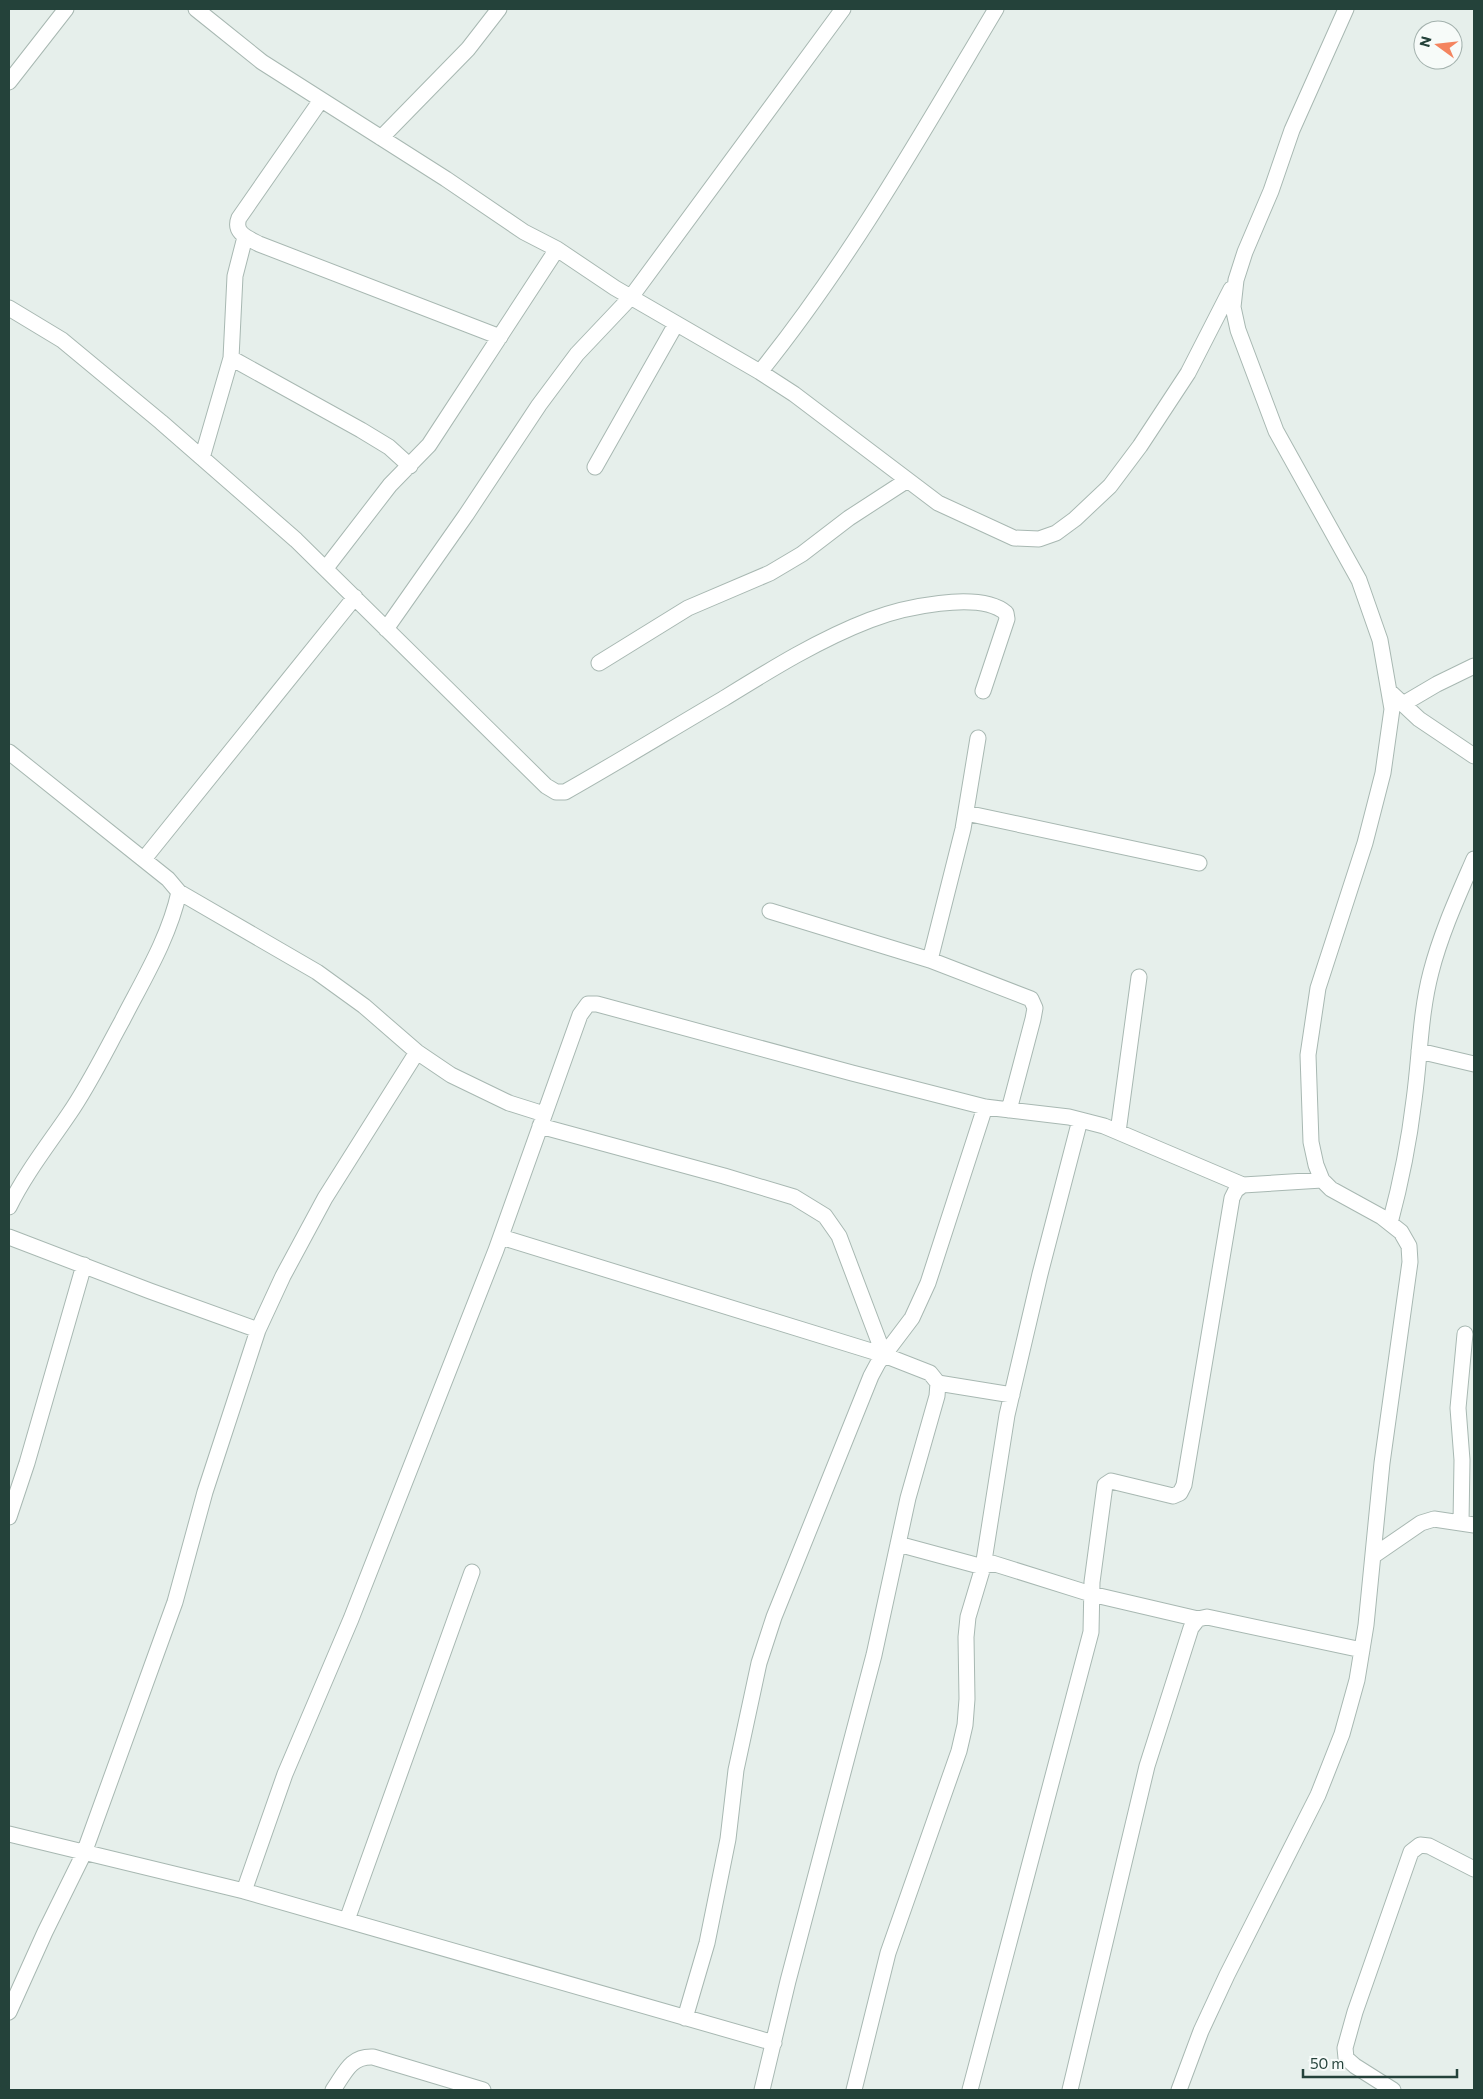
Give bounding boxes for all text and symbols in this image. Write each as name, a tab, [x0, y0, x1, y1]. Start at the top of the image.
north arrow	[1413, 20, 1463, 70]
text: N	[1415, 34, 1435, 49]
scale bar	[1303, 2046, 1457, 2078]
text: 50 m	[1310, 2054, 1344, 2072]

